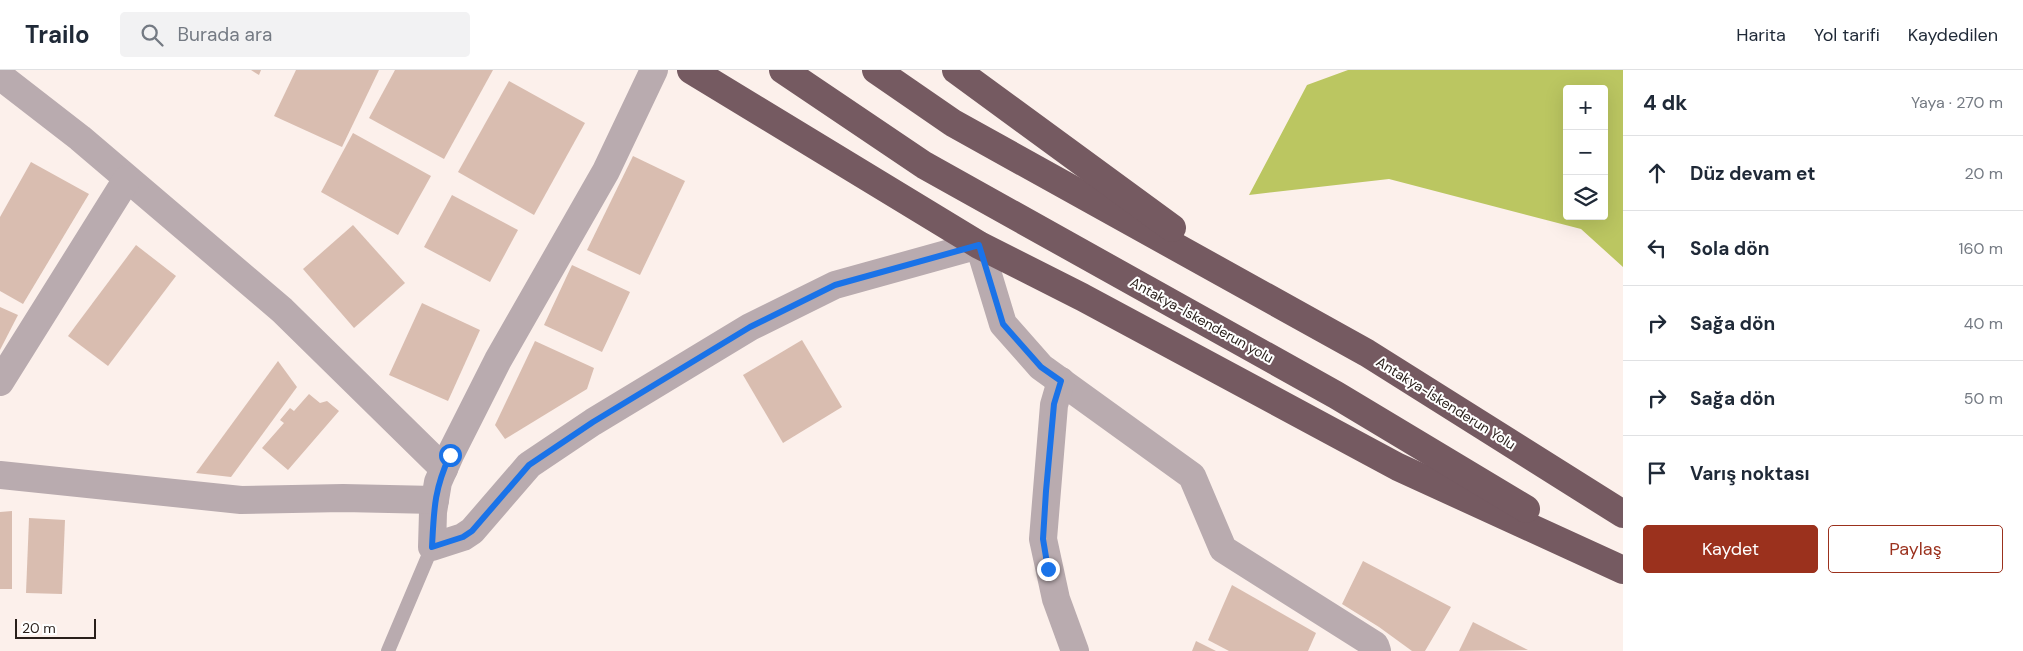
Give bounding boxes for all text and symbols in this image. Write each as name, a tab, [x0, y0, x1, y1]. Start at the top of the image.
search box	[120, 12, 470, 57]
text: Trailo	[25, 19, 90, 50]
icon: search	[138, 21, 166, 49]
text: Burada ara	[178, 22, 272, 47]
text: Harita	[1736, 23, 1786, 47]
text: Yol tarifi	[1814, 23, 1880, 47]
text: Kaydedilen	[1908, 23, 1998, 47]
map controls	[1563, 85, 1608, 220]
button: +	[1563, 85, 1608, 130]
text: 4 dk	[1643, 89, 1687, 117]
text: Yaya · 270 m	[1911, 92, 2003, 113]
button: −	[1563, 130, 1608, 175]
icon: ahead	[1643, 159, 1671, 187]
text: Düz devam et	[1690, 161, 1816, 186]
text: 20 m	[1964, 163, 2003, 184]
button: layers	[1563, 175, 1608, 220]
icon: left	[1643, 234, 1671, 262]
text: Sola dön	[1690, 236, 1770, 261]
text: 160 m	[1959, 238, 2003, 259]
street label: Antakya-İskenderun yolu	[1127, 273, 1277, 367]
icon: right	[1643, 309, 1671, 337]
text: Sağa dön	[1690, 311, 1775, 336]
text: 40 m	[1964, 313, 2003, 334]
street label: Antakya-İskenderun Yolu	[1373, 353, 1519, 453]
icon: right	[1643, 384, 1671, 412]
text: Sağa dön	[1690, 386, 1775, 411]
text: 50 m	[1964, 388, 2003, 409]
route start	[439, 444, 462, 467]
icon: arrive	[1643, 459, 1671, 487]
text: Varış noktası	[1690, 461, 1810, 486]
button: Kaydet	[1643, 525, 1818, 573]
button: Paylaş	[1828, 525, 2003, 573]
route end	[1037, 558, 1060, 581]
scale bar	[15, 616, 96, 639]
text: 20 m	[22, 619, 56, 637]

